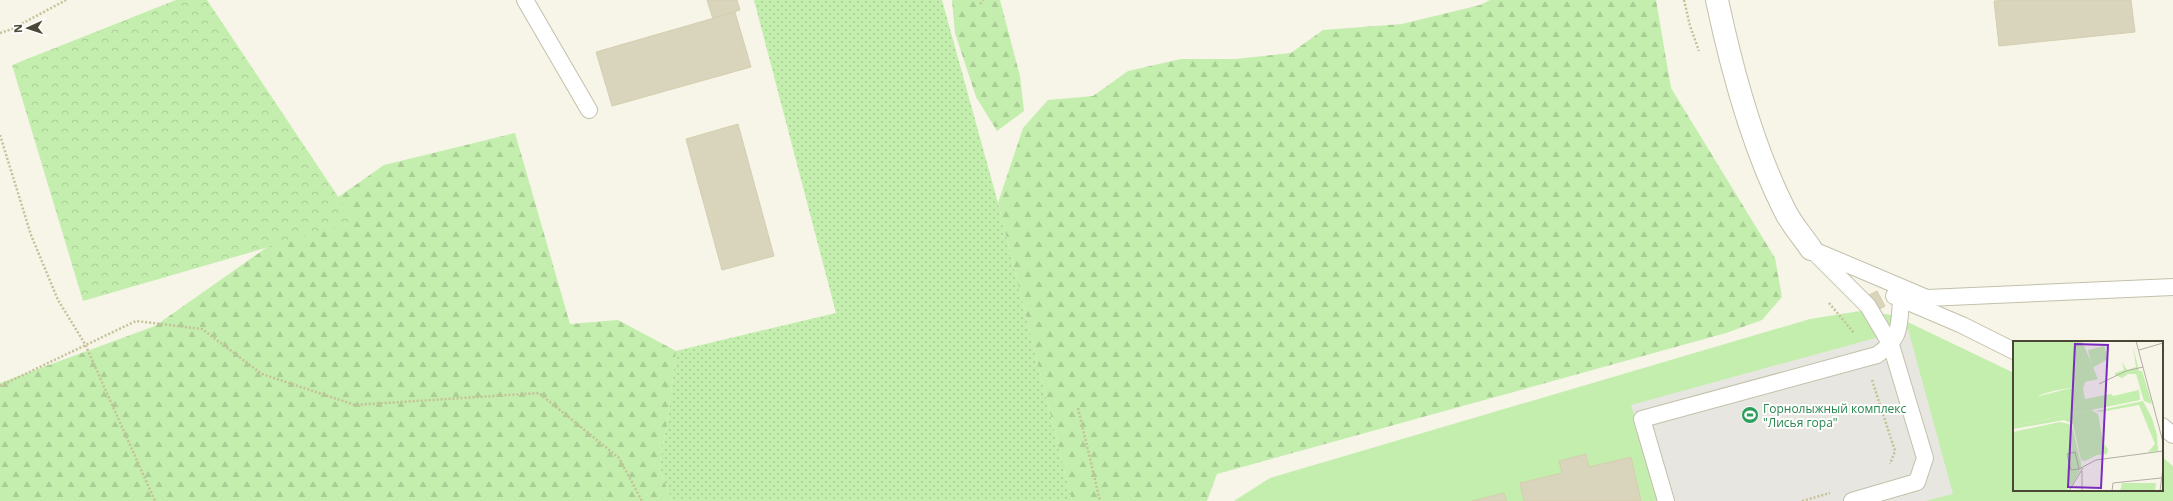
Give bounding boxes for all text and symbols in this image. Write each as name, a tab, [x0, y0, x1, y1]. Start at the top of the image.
north arrow	[8, 8, 48, 48]
text: N	[10, 24, 25, 33]
inset map	[2013, 341, 2163, 491]
place label: Горнолыжный комплекс "Лисья гора"	[1763, 400, 1907, 431]
sports icon: Горнолыжный комплекс "Лисья гора"	[1740, 405, 1760, 425]

